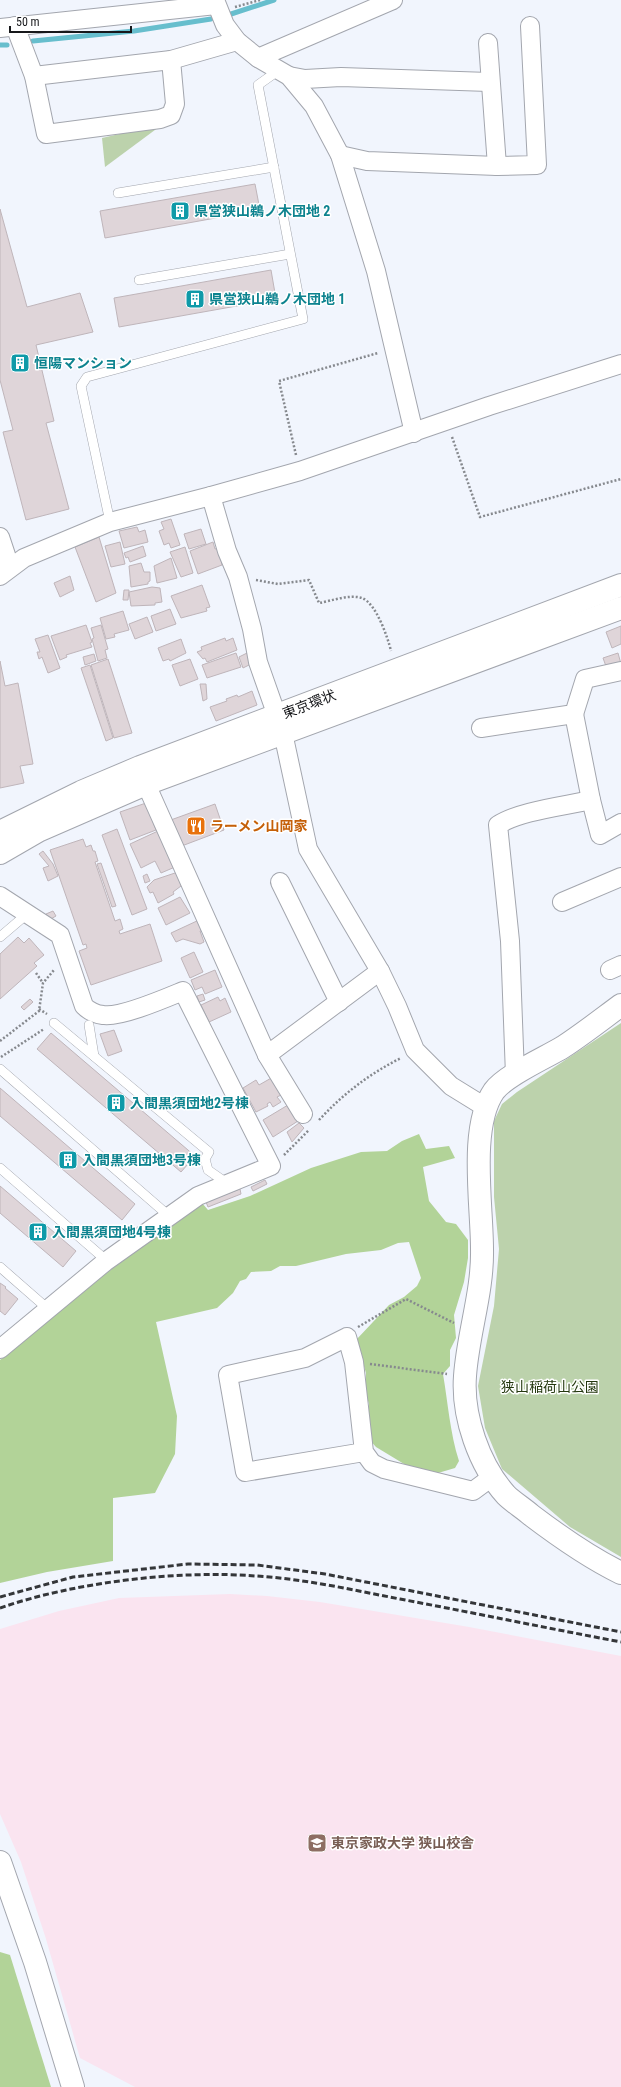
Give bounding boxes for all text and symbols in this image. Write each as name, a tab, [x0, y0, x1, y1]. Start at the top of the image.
scale bar	[10, 8, 131, 34]
text: 50 m	[16, 15, 40, 29]
building icon: 県営狭山鵜ノ木団地 2	[169, 200, 191, 222]
place label: 県営狭山鵜ノ木団地 2	[194, 203, 330, 219]
building icon: 県営狭山鵜ノ木団地 1	[184, 288, 206, 310]
place label: 県営狭山鵜ノ木団地 1	[209, 291, 345, 307]
building icon: 恒陽マンション	[9, 352, 31, 374]
place label: 恒陽マンション	[34, 355, 132, 371]
street label: 東京環状	[280, 686, 338, 722]
restaurant icon: ラーメン山岡家	[185, 815, 207, 837]
place label: ラーメン山岡家	[210, 818, 307, 834]
building icon: 入間黒須団地2号棟	[105, 1092, 127, 1114]
place label: 入間黒須団地2号棟	[130, 1095, 249, 1111]
building icon: 入間黒須団地3号棟	[57, 1149, 79, 1171]
place label: 入間黒須団地3号棟	[82, 1152, 201, 1168]
building icon: 入間黒須団地4号棟	[27, 1221, 49, 1243]
place label: 入間黒須団地4号棟	[52, 1224, 171, 1240]
park label: 狭山稲荷山公園	[501, 1379, 599, 1395]
school or university icon: 東京家政大学 狭山校舎	[306, 1832, 328, 1854]
place label: 東京家政大学 狭山校舎	[331, 1835, 474, 1851]

